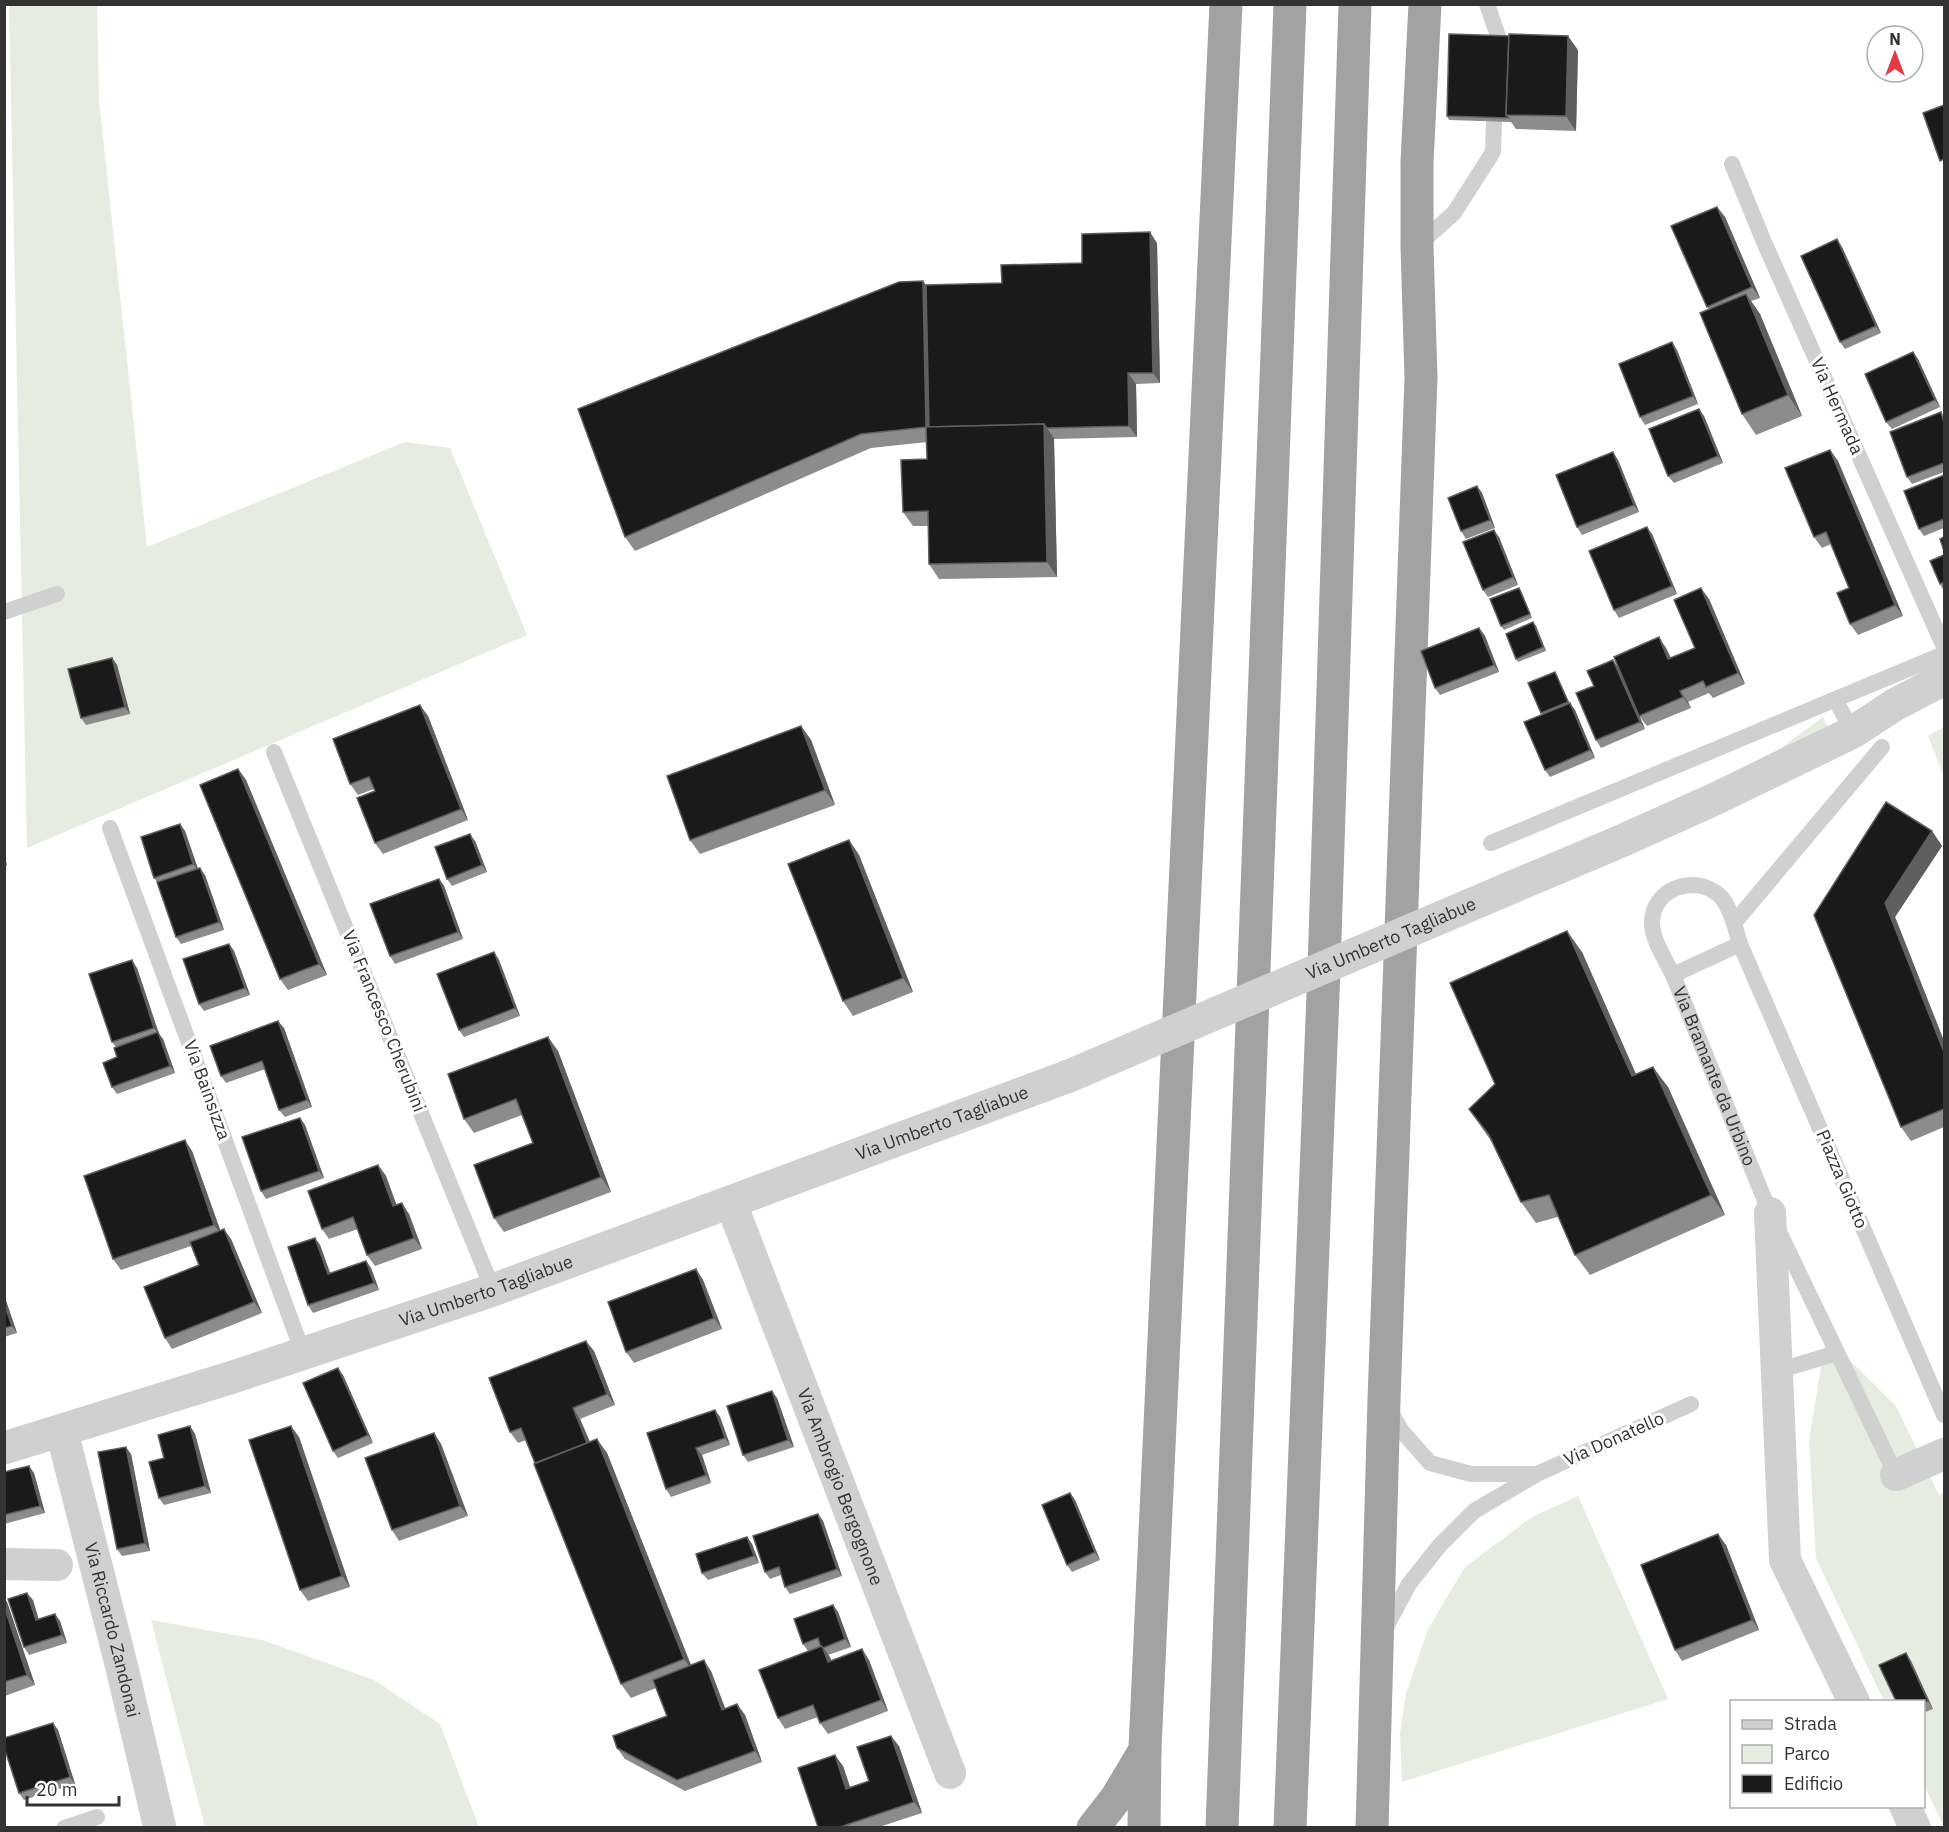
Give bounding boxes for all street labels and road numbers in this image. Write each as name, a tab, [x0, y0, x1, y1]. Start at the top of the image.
street label: Via Hermada	[1806, 354, 1869, 458]
street label: Via Umberto Tagliabue	[1302, 892, 1479, 985]
street label: Via Francesco Cherubini	[337, 927, 431, 1115]
street label: Via Bramante da Urbino	[1668, 983, 1762, 1169]
street label: Via Bainsizza	[179, 1037, 236, 1143]
street label: Via Umberto Tagliabue	[852, 1080, 1032, 1165]
street label: Piazza Giotto	[1811, 1126, 1874, 1232]
street label: Via Umberto Tagliabue	[396, 1249, 576, 1332]
street label: Via Ambrogio Bergognone	[792, 1385, 889, 1589]
street label: Via Donatello	[1560, 1406, 1667, 1471]
street label: Via Riccardo Zandonai	[79, 1540, 145, 1719]

